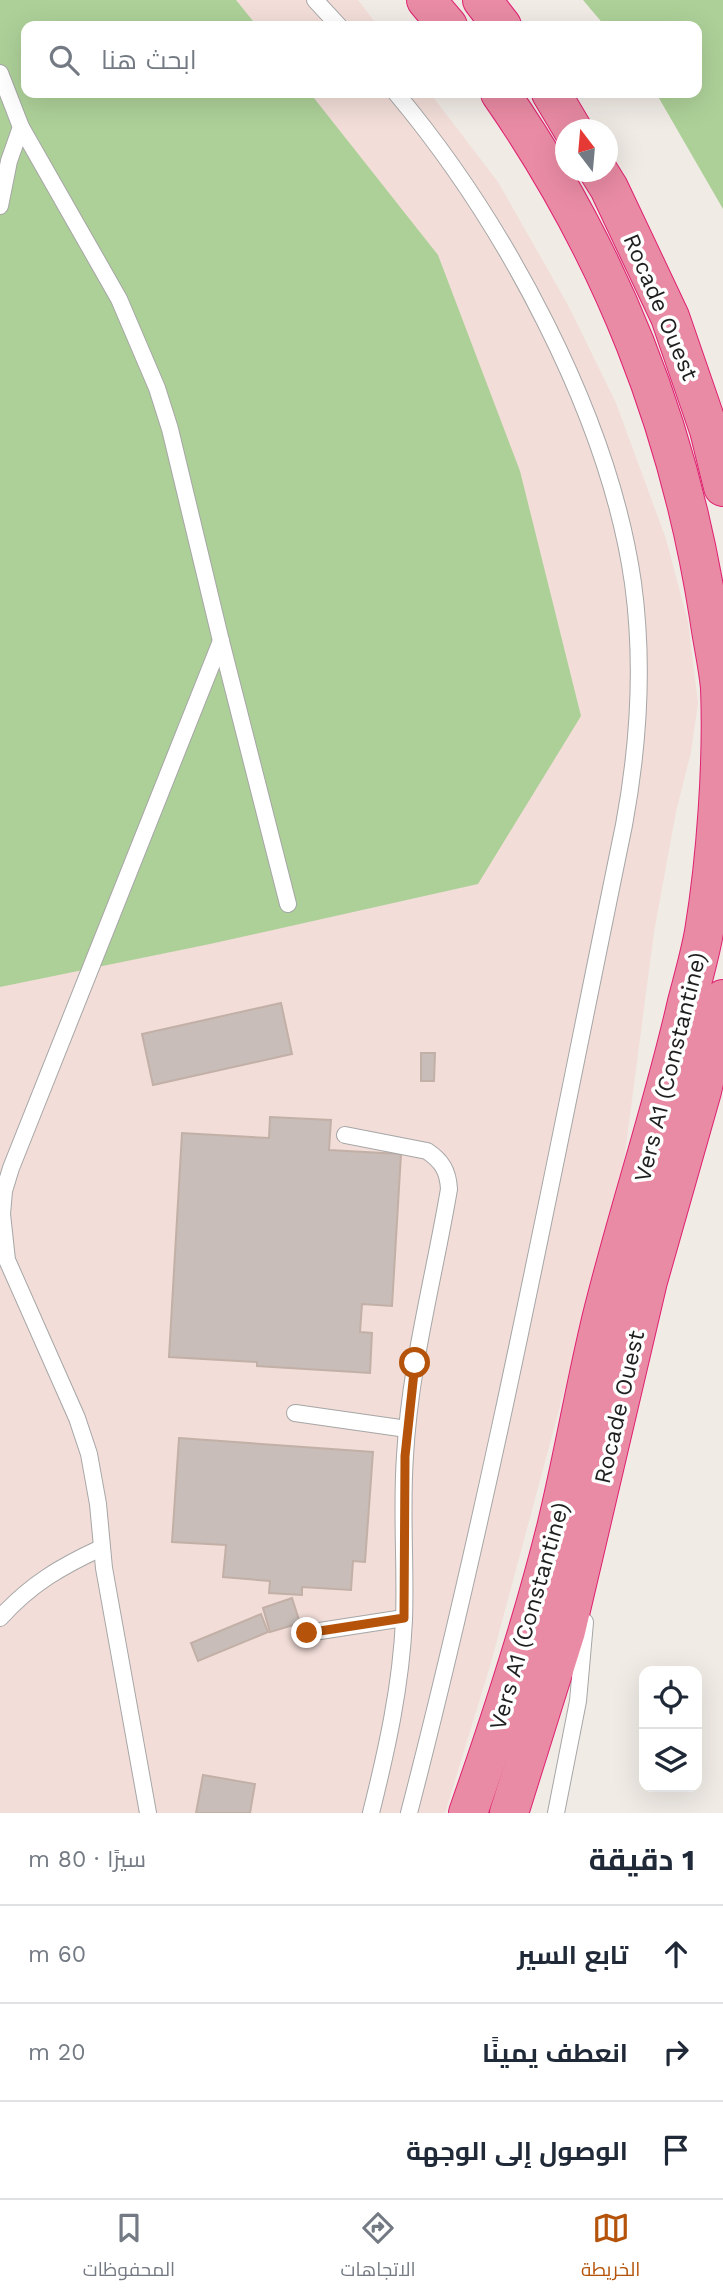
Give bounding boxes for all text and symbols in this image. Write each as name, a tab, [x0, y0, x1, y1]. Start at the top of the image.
search box	[21, 21, 702, 98]
icon: search	[45, 41, 83, 79]
text: ابحث هنا	[101, 45, 197, 75]
north arrow	[555, 119, 618, 182]
street label: Rocade Ouest	[618, 230, 704, 385]
street label: Vers A1 (Constantine)	[629, 950, 712, 1185]
street label: Rocade Ouest	[589, 1327, 650, 1486]
route start	[399, 1347, 430, 1378]
street label: Vers A1 (Constantine)	[484, 1499, 575, 1733]
route end	[291, 1617, 322, 1648]
map controls	[639, 1666, 702, 1792]
button: locate	[639, 1666, 702, 1729]
button: layers	[639, 1729, 702, 1792]
text: 1 دقيقة	[589, 1842, 695, 1877]
text: سيرًا · 80 m	[28, 1846, 146, 1873]
icon: ahead	[657, 1935, 695, 1973]
text: تابع السير	[517, 1940, 628, 1970]
text: 60 m	[28, 1941, 86, 1968]
icon: right	[657, 2033, 695, 2071]
text: انعطف يمينًا	[482, 2038, 628, 2068]
text: 20 m	[28, 2039, 85, 2066]
icon: arrive	[657, 2131, 695, 2169]
text: الوصول إلى الوجهة	[406, 2136, 628, 2166]
tab: المحفوظات	[83, 2209, 175, 2287]
tab: الاتجاهات	[340, 2209, 416, 2287]
tab: الخريطة	[581, 2209, 640, 2287]

